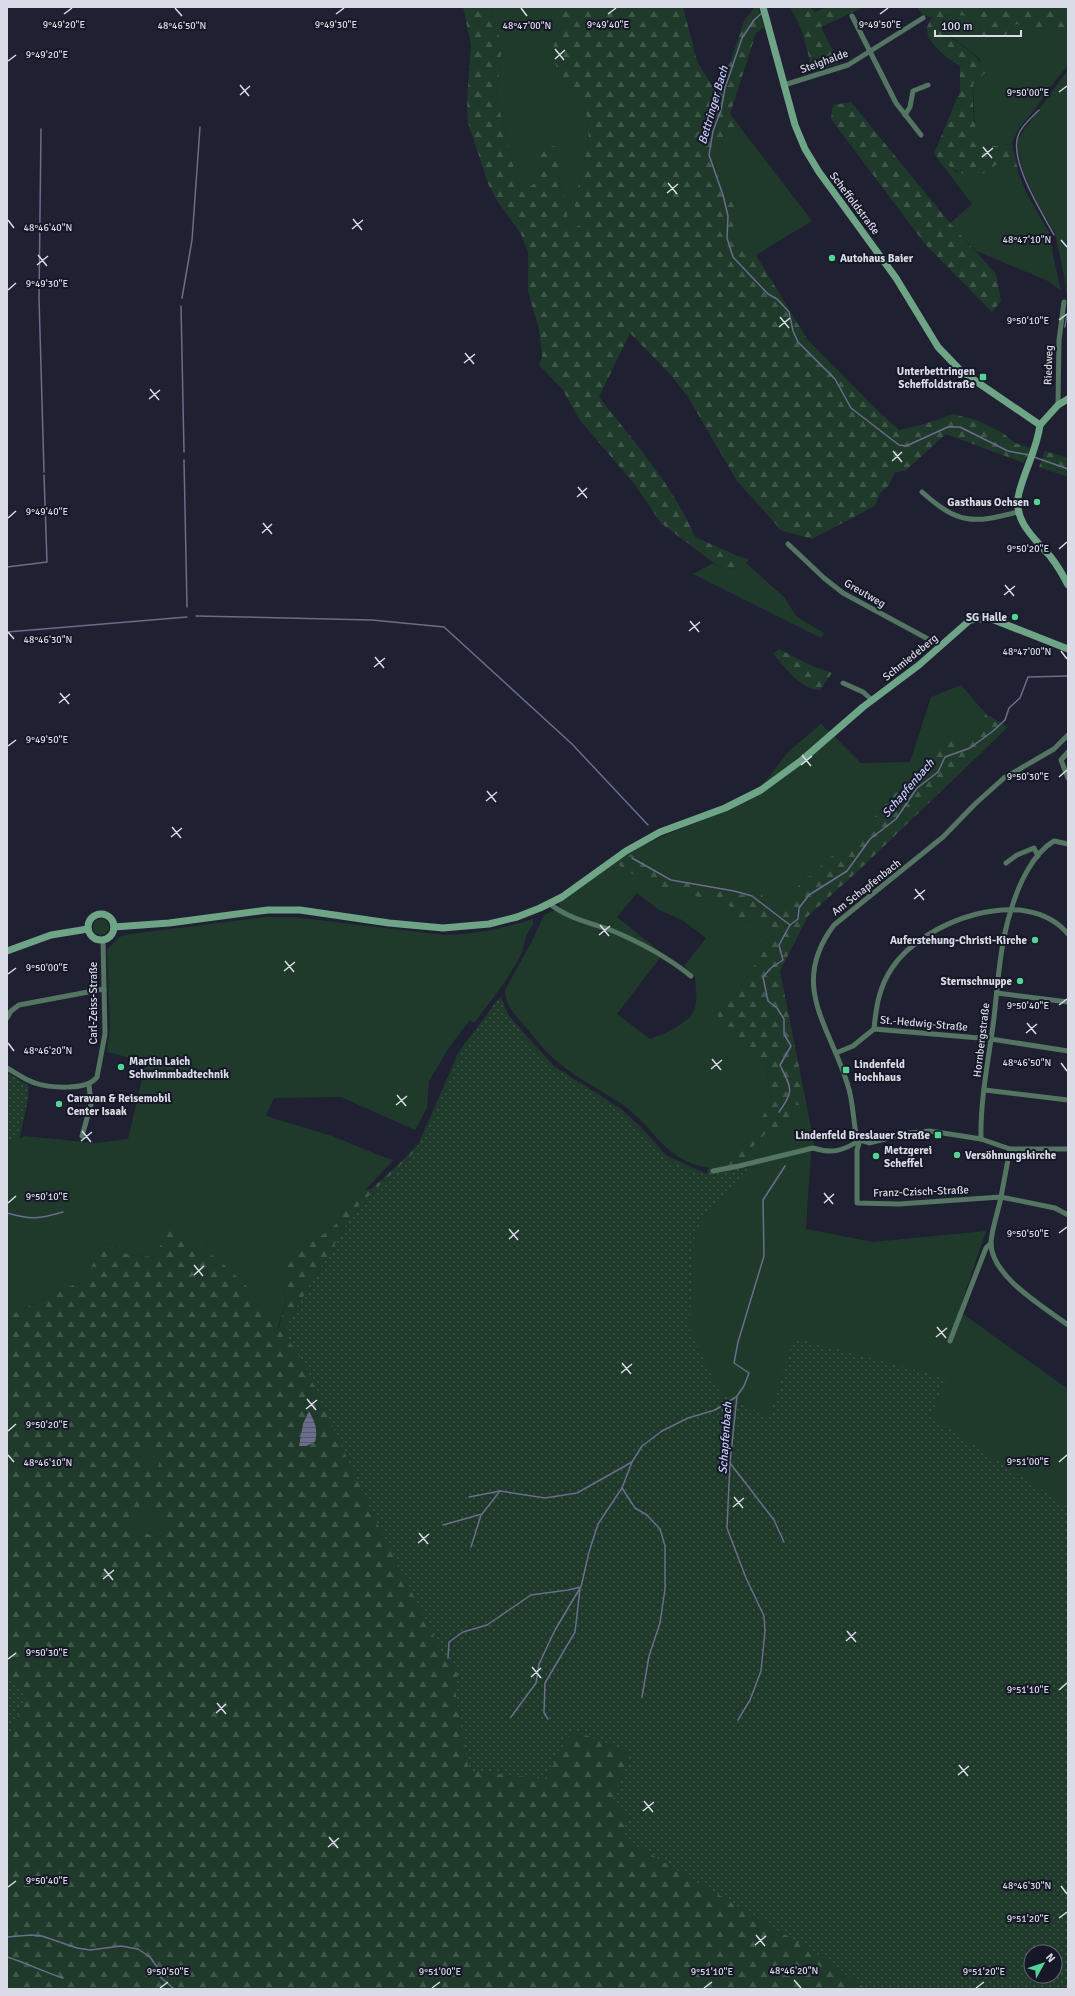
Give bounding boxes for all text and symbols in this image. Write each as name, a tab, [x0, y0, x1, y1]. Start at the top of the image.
scale bar	[935, 12, 1021, 38]
text: 9°49'20"E	[43, 19, 85, 31]
text: 9°49'30"E	[315, 19, 357, 31]
text: 9°49'40"E	[587, 19, 629, 31]
text: 9°49'50"E	[859, 19, 901, 31]
text: 100 m	[941, 19, 973, 34]
text: 48°46'50"N	[158, 20, 206, 32]
text: 48°47'00"N	[503, 20, 551, 32]
street label: Steighalde	[798, 47, 850, 76]
text: 9°49'20"E	[26, 49, 68, 61]
water label: Bettringer Bach	[695, 64, 732, 146]
text: 9°50'00"E	[1007, 87, 1049, 99]
street label: Scheffoldstraße	[827, 169, 882, 237]
text: 48°46'40"N	[24, 222, 72, 234]
text: 48°47'10"N	[1003, 234, 1051, 246]
place label: Autohaus Baier	[840, 252, 914, 265]
marker: Autohaus Baier	[827, 253, 837, 263]
text: 9°49'30"E	[26, 278, 68, 290]
text: 9°50'10"E	[1007, 315, 1049, 327]
street label: Riedweg	[1041, 345, 1056, 385]
place label: Unterbettringen Scheffoldstraße	[897, 365, 976, 391]
marker: Unterbettringen Scheffoldstraße	[978, 372, 988, 382]
place label: Gasthaus Ochsen	[947, 496, 1029, 509]
marker: Gasthaus Ochsen	[1032, 497, 1042, 507]
text: 9°49'40"E	[26, 506, 68, 518]
text: 9°50'20"E	[1007, 543, 1049, 555]
street label: Greutweg	[842, 576, 888, 611]
place label: SG Halle	[966, 611, 1008, 624]
marker: SG Halle	[1010, 612, 1020, 622]
street label: Schmiedeberg	[880, 631, 941, 684]
text: 48°46'30"N	[24, 634, 72, 646]
text: 48°47'00"N	[1003, 646, 1051, 658]
text: 9°49'50"E	[26, 734, 68, 746]
water label: Schapfenbach	[879, 756, 938, 821]
text: 9°50'30"E	[1007, 771, 1049, 783]
street label: Am Schapfenbach	[829, 856, 903, 918]
place label: Auferstehung-Christi-Kirche	[890, 934, 1028, 947]
marker: Auferstehung-Christi-Kirche	[1030, 935, 1040, 945]
text: 9°50'00"E	[26, 962, 68, 974]
street label: Carl-Zeiss-Straße	[87, 962, 100, 1044]
place label: Sternschnuppe	[941, 975, 1013, 988]
marker: Sternschnuppe	[1015, 976, 1025, 986]
text: 9°50'40"E	[1007, 1000, 1049, 1012]
street label: Hornbergstraße	[970, 1002, 993, 1078]
street label: St.-Hedwig-Straße	[880, 1013, 968, 1034]
text: 48°46'20"N	[24, 1045, 72, 1057]
place label: Martin Laich Schwimmbadtechnik	[129, 1055, 229, 1081]
text: 48°46'50"N	[1003, 1057, 1051, 1069]
place label: Lindenfeld Hochhaus	[854, 1058, 905, 1084]
marker: Martin Laich Schwimmbadtechnik	[116, 1062, 126, 1072]
marker: Lindenfeld Hochhaus	[841, 1065, 851, 1075]
place label: Caravan & Reisemobil Center Isaak	[67, 1092, 171, 1118]
marker: Caravan & Reisemobil Center Isaak	[54, 1099, 64, 1109]
place label: Lindenfeld Breslauer Straße	[795, 1129, 931, 1142]
marker: Lindenfeld Breslauer Straße	[933, 1130, 943, 1140]
place label: Metzgerei Scheffel	[884, 1144, 932, 1170]
place label: Versöhnungskirche	[965, 1149, 1057, 1162]
marker: Versöhnungskirche	[952, 1150, 962, 1160]
marker: Metzgerei Scheffel	[871, 1151, 881, 1161]
street label: Franz-Czisch-Straße	[873, 1183, 969, 1200]
text: 9°50'10"E	[26, 1191, 68, 1203]
text: 9°50'50"E	[1007, 1228, 1049, 1240]
water label: Schapfenbach	[715, 1401, 736, 1475]
text: 9°50'20"E	[26, 1419, 68, 1431]
text: 9°51'00"E	[1007, 1456, 1049, 1468]
text: 48°46'10"N	[24, 1457, 72, 1469]
text: 9°50'30"E	[26, 1647, 68, 1659]
text: 9°51'10"E	[1007, 1684, 1049, 1696]
text: 9°50'40"E	[26, 1875, 68, 1887]
text: 48°46'30"N	[1003, 1880, 1051, 1892]
text: 9°51'20"E	[1007, 1913, 1049, 1925]
north arrow	[1023, 1944, 1063, 1984]
text: N	[1043, 1951, 1058, 1965]
text: 48°46'20"N	[770, 1965, 818, 1977]
text: 9°50'50"E	[147, 1966, 189, 1978]
text: 9°51'00"E	[419, 1966, 461, 1978]
text: 9°51'10"E	[691, 1966, 733, 1978]
text: 9°51'20"E	[963, 1966, 1005, 1978]

